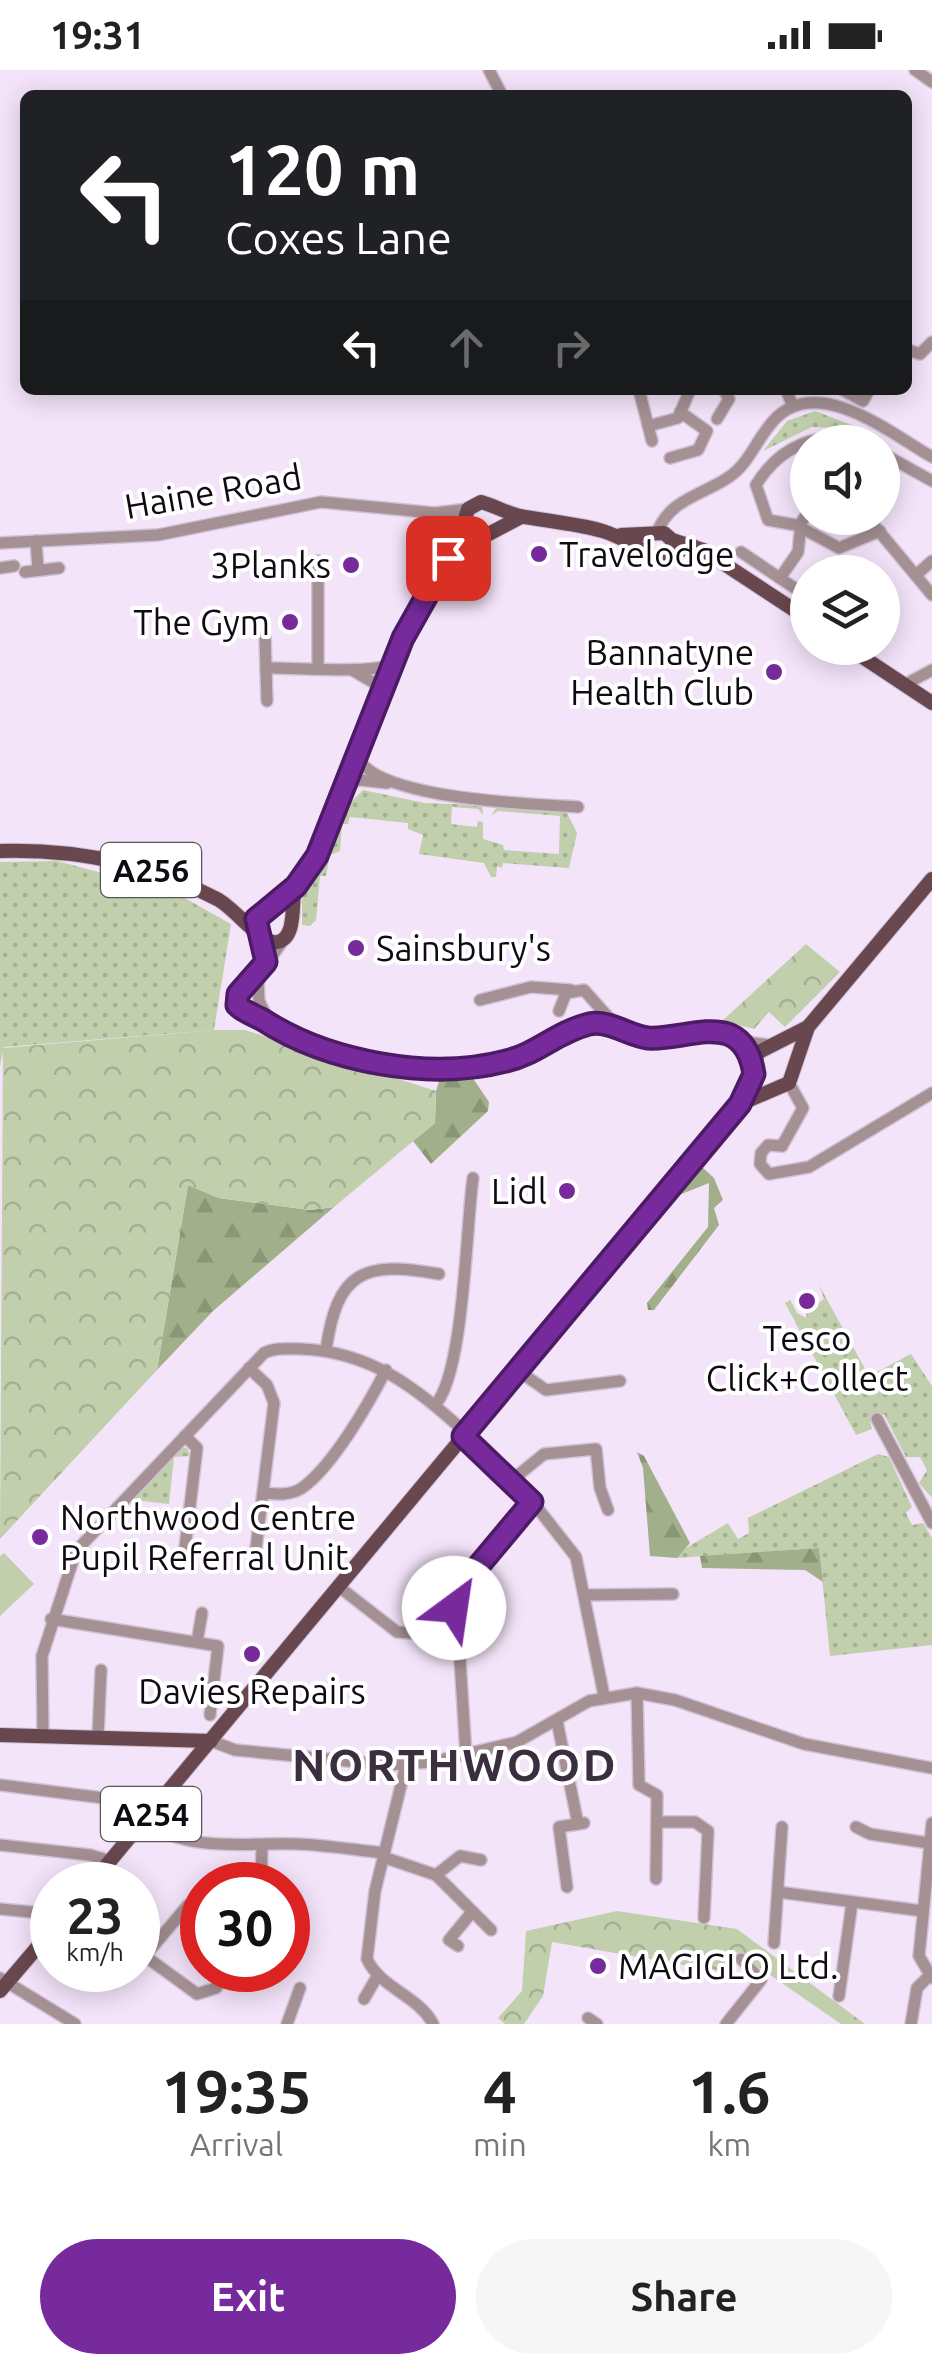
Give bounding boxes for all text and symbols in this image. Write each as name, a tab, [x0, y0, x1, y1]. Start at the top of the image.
text: 19:31	[50, 14, 145, 56]
icon: left	[60, 130, 190, 260]
text: 120 m	[225, 130, 420, 208]
text: Coxes Lane	[225, 212, 452, 263]
icon: left	[334, 320, 389, 375]
icon: ahead	[439, 320, 494, 375]
icon: right	[544, 320, 599, 375]
map controls	[790, 425, 900, 665]
button: sound	[790, 425, 900, 535]
street label: Haine Road	[121, 456, 305, 526]
pin	[406, 516, 491, 601]
icon: arrive	[421, 531, 476, 586]
place label: Travelodge	[559, 534, 734, 574]
marker: Travelodge	[528, 543, 550, 565]
place label: 3Planks	[210, 545, 331, 585]
marker: 3Planks	[340, 554, 362, 576]
button: layers	[790, 555, 900, 665]
place label: The Gym	[133, 602, 270, 642]
marker: The Gym	[279, 611, 301, 633]
place label: Bannatyne Health Club	[570, 632, 754, 712]
marker: Bannatyne Health Club	[763, 661, 785, 683]
road number: A256	[101, 843, 201, 897]
place label: Sainsbury's	[376, 928, 551, 968]
marker: Sainsbury's	[345, 937, 367, 959]
place label: Lidl	[491, 1171, 547, 1211]
marker: Lidl	[556, 1180, 578, 1202]
marker: Tesco Click+Collect	[796, 1290, 818, 1312]
place label: Tesco Click+Collect	[706, 1318, 908, 1398]
place label: Northwood Centre Pupil Referral Unit	[60, 1497, 356, 1577]
marker: Northwood Centre Pupil Referral Unit	[29, 1526, 51, 1548]
position arrow	[402, 1556, 506, 1660]
marker: Davies Repairs	[241, 1643, 263, 1665]
place label: Davies Repairs	[138, 1671, 366, 1711]
district label: NORTHWOOD	[292, 1739, 618, 1790]
road number: A254	[101, 1787, 201, 1841]
speed limit sign: 30	[180, 1862, 310, 1992]
text: 23	[67, 1887, 123, 1943]
text: km/h	[66, 1938, 124, 1966]
place label: MAGIGLO Ltd.	[618, 1946, 839, 1986]
marker: MAGIGLO Ltd.	[587, 1955, 609, 1977]
text: 19:35	[161, 2057, 312, 2124]
text: 4	[483, 2057, 517, 2124]
text: 1.6	[688, 2057, 771, 2124]
text: Arrival	[190, 2126, 283, 2162]
text: min	[473, 2126, 527, 2162]
text: km	[707, 2126, 751, 2162]
button: Exit	[40, 2239, 456, 2354]
button: Share	[476, 2239, 892, 2354]

